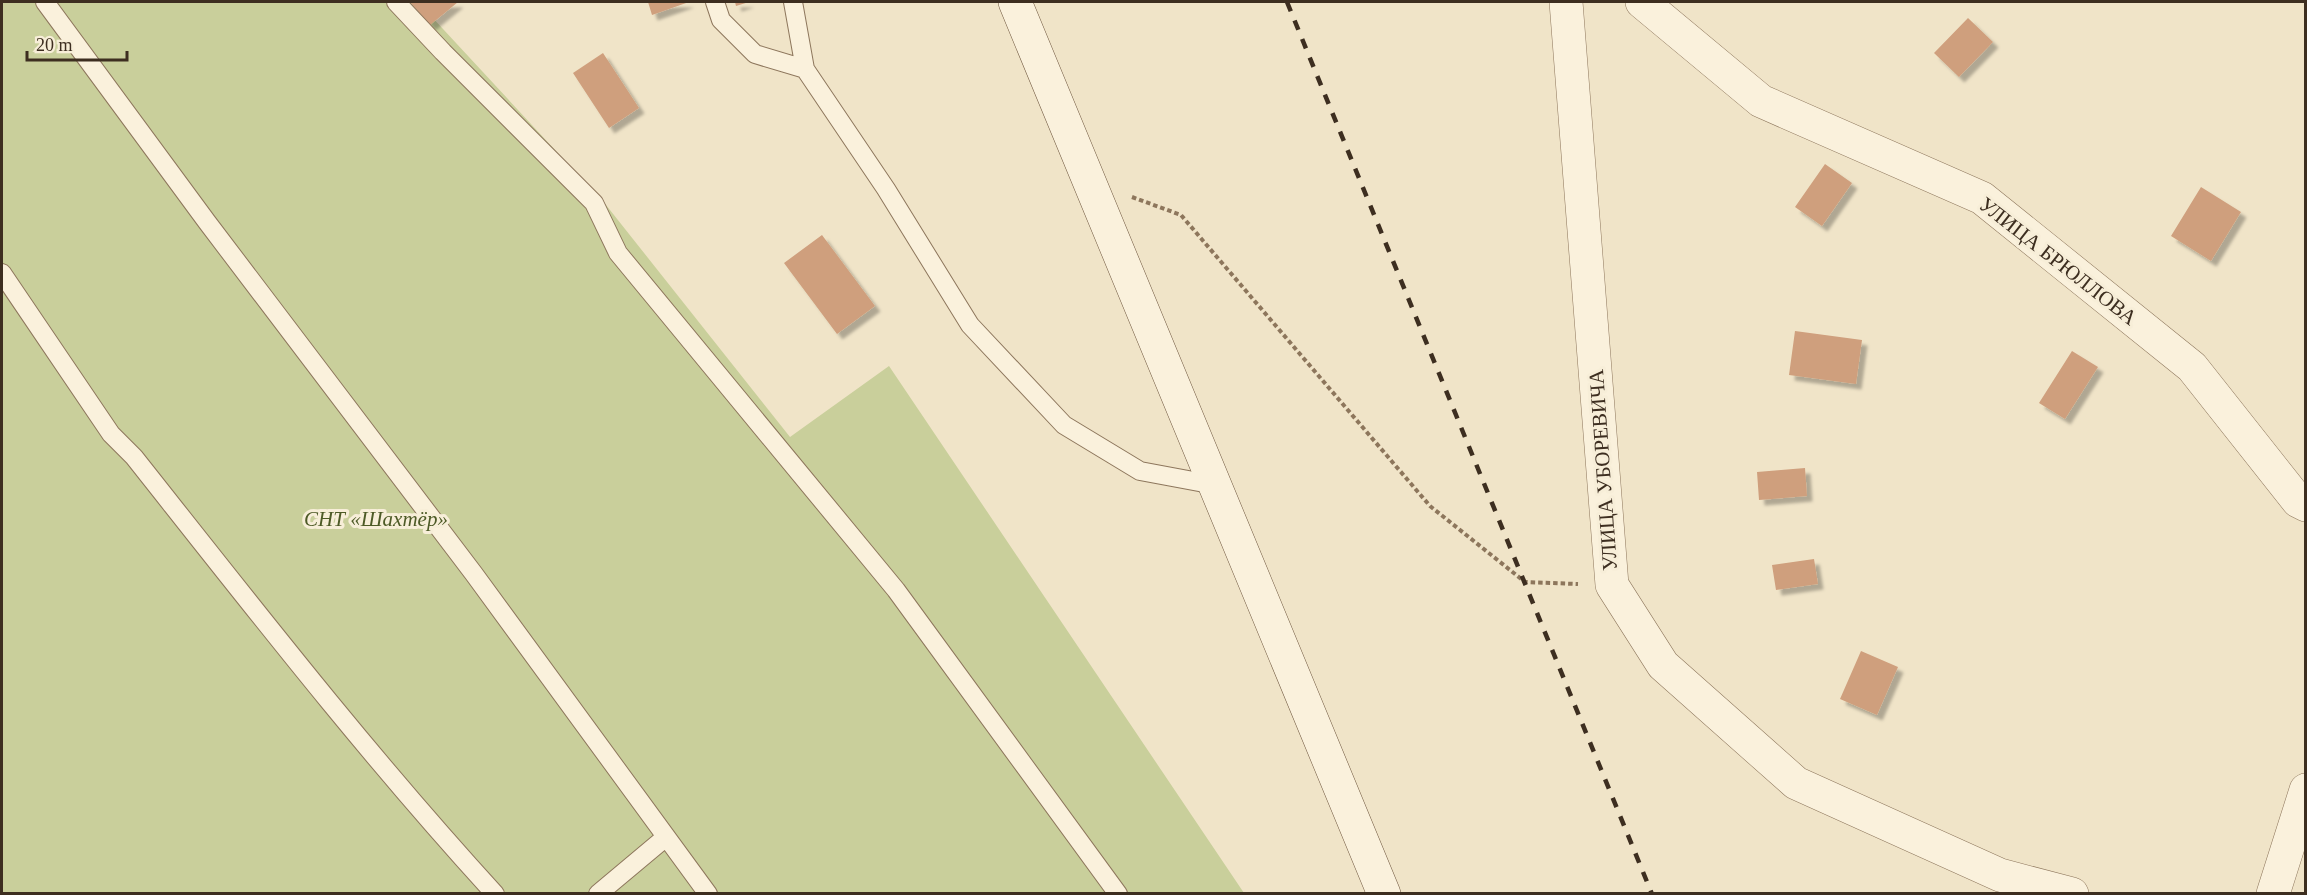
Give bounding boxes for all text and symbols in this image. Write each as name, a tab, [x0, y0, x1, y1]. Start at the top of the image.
scale bar	[27, 24, 128, 62]
text: 20 m	[36, 35, 73, 55]
street label: УЛИЦА БРЮЛЛОВА	[1974, 192, 2142, 330]
street label: УЛИЦА УБОРЕВИЧА	[1584, 368, 1622, 572]
park label: СНТ «Шахтёр»	[304, 507, 448, 531]

